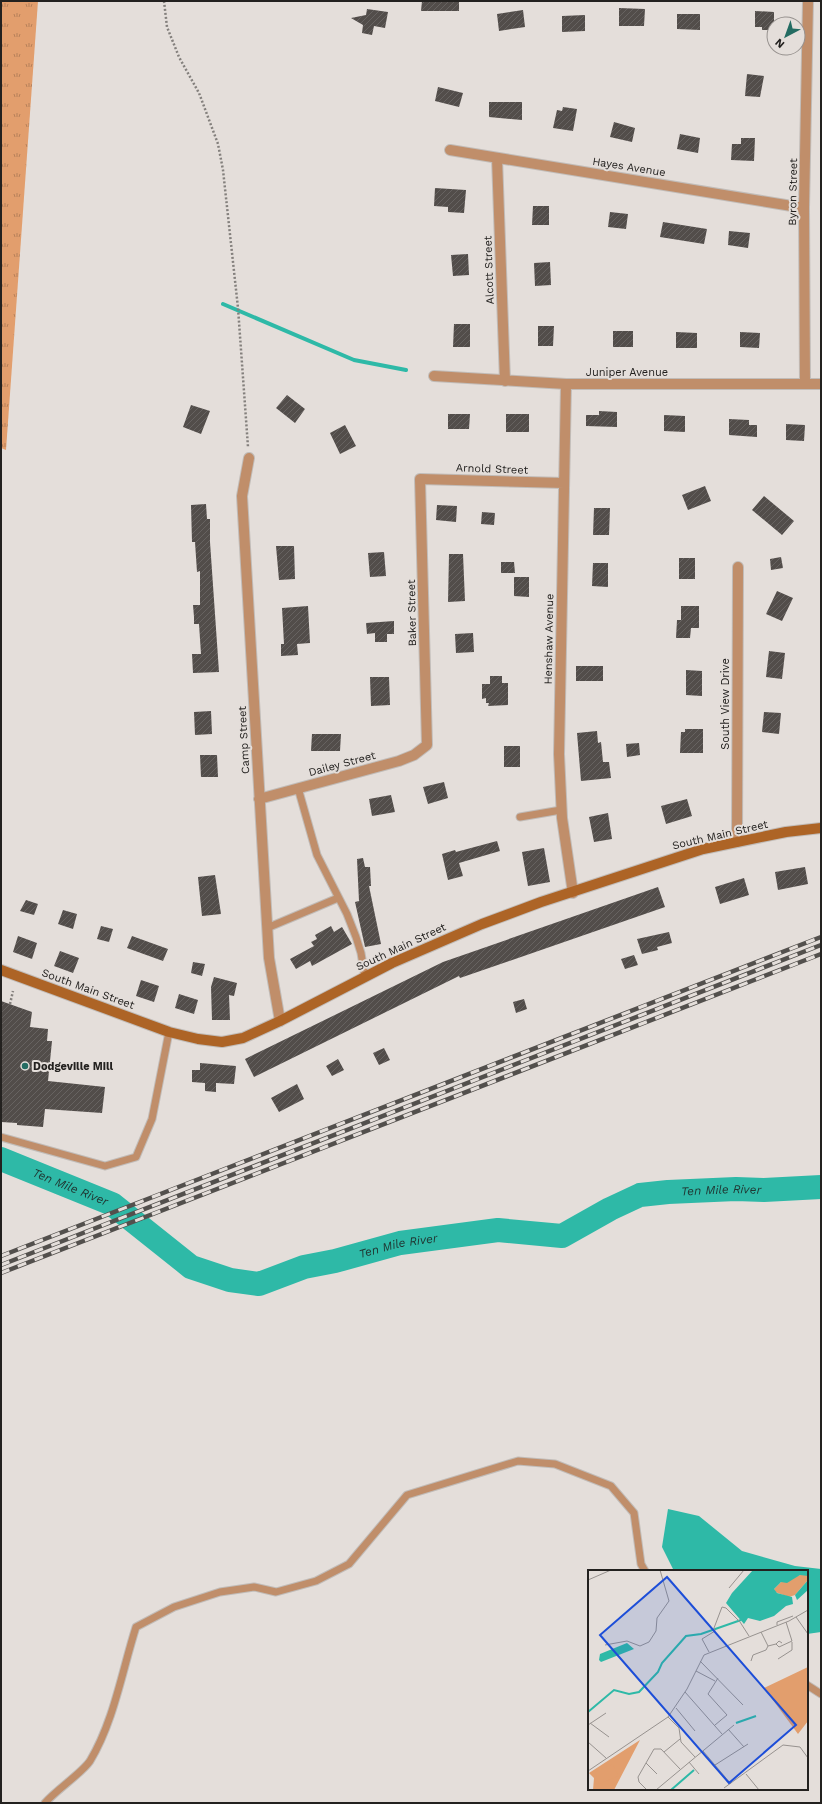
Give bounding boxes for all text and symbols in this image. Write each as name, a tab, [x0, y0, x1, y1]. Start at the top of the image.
north arrow	[766, 16, 806, 56]
text: N	[772, 36, 787, 51]
street label: Hayes Avenue	[591, 155, 667, 179]
street label: Byron Street	[786, 158, 800, 226]
street label: Alcott Street	[481, 235, 497, 305]
street label: Juniper Avenue	[586, 366, 668, 379]
street label: Arnold Street	[456, 461, 529, 477]
street label: Baker Street	[405, 579, 419, 647]
street label: Henshaw Avenue	[542, 593, 556, 685]
street label: South View Drive	[719, 658, 732, 750]
street label: Camp Street	[236, 705, 252, 774]
street label: Dailey Street	[307, 749, 377, 779]
street label: South Main Street	[671, 818, 769, 852]
street label: South Main Street	[354, 920, 448, 974]
street label: South Main Street	[40, 966, 137, 1012]
place label: Dodgeville Mill	[33, 1060, 114, 1073]
marker: Dodgeville Mill	[20, 1061, 30, 1071]
water label: Ten Mile River	[31, 1166, 112, 1209]
water label: Ten Mile River	[681, 1182, 763, 1198]
water label: Ten Mile River	[357, 1231, 440, 1261]
inset map	[588, 1570, 808, 1790]

